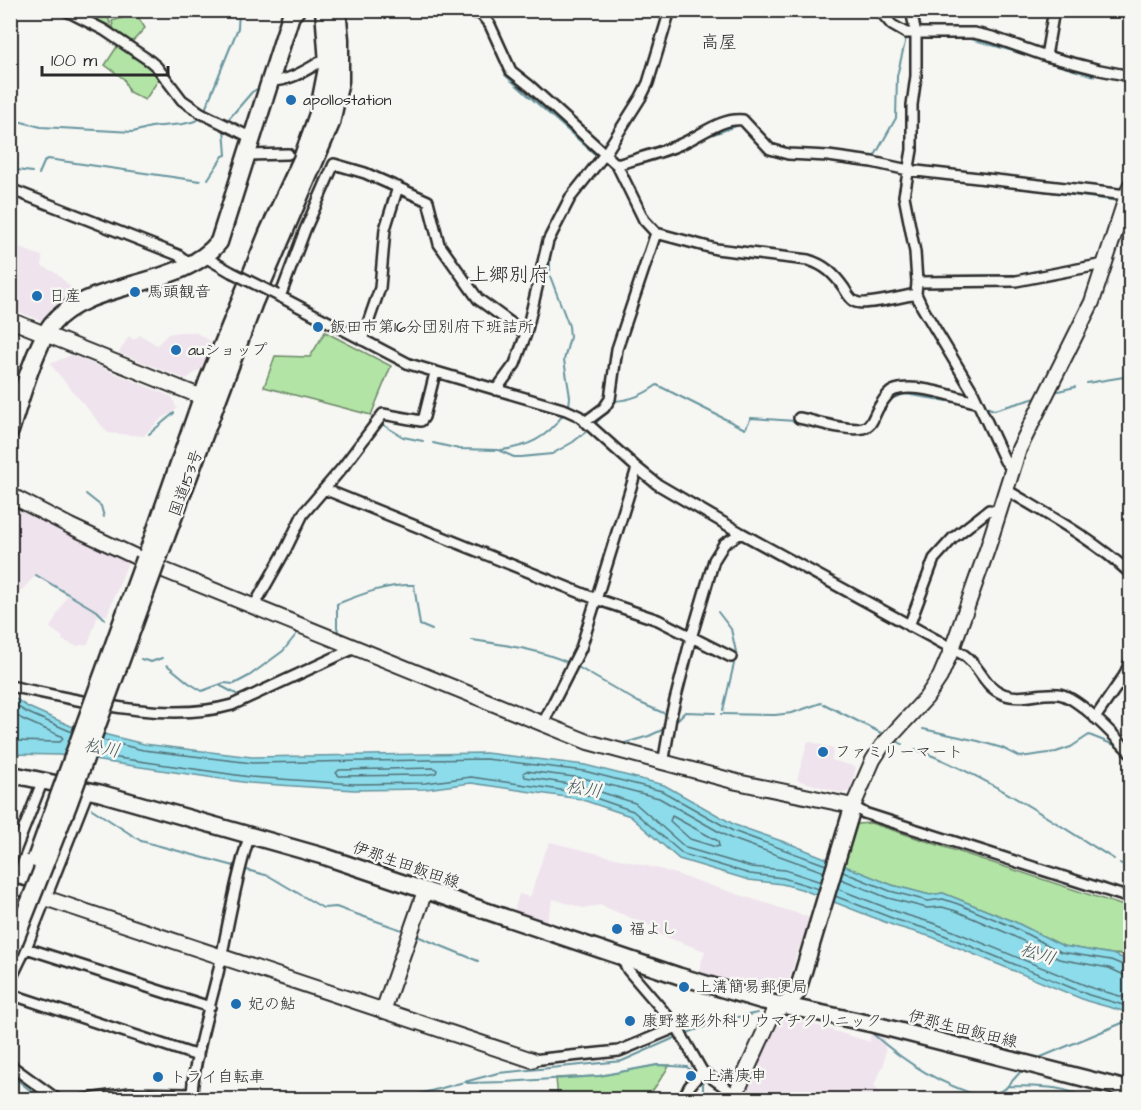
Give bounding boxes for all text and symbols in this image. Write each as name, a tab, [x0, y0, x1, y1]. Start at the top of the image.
district label: 高屋	[701, 30, 737, 55]
scale bar	[42, 39, 168, 77]
text: 100 m	[51, 48, 97, 73]
place label: apollostation	[303, 89, 392, 111]
marker: apollostation	[284, 93, 298, 107]
district label: 上郷別府	[469, 261, 549, 289]
place label: 馬頭観音	[147, 281, 211, 303]
place label: 日産	[49, 285, 81, 307]
marker: 馬頭観音	[128, 285, 142, 299]
marker: 日産	[30, 289, 44, 303]
place label: 飯田市第16分団別府下班詰所	[330, 316, 534, 338]
marker: 飯田市第16分団別府下班詰所	[311, 320, 325, 334]
place label: auショップ	[188, 339, 268, 361]
marker: auショップ	[169, 343, 183, 357]
street label: 国道153号	[164, 447, 208, 519]
water label: 松川	[82, 732, 122, 764]
place label: ファミリーマート	[835, 741, 963, 763]
marker: ファミリーマート	[816, 745, 830, 759]
water label: 松川	[564, 774, 604, 804]
street label: 伊那生田飯田線	[349, 836, 463, 894]
place label: 福よし	[629, 918, 677, 940]
marker: 福よし	[610, 922, 624, 936]
water label: 松川	[1017, 937, 1059, 971]
place label: 上溝簡易郵便局	[696, 976, 808, 998]
marker: 上溝簡易郵便局	[677, 980, 691, 994]
place label: 妃の鮎	[248, 993, 296, 1015]
marker: 妃の鮎	[229, 997, 243, 1011]
street label: 伊那生田飯田線	[906, 1005, 1020, 1053]
place label: 康野整形外科リウマチクリニック	[642, 1010, 882, 1032]
marker: 康野整形外科リウマチクリニック	[623, 1014, 637, 1028]
place label: 上溝庚申	[703, 1065, 767, 1087]
place label: トライ自転車	[170, 1066, 265, 1088]
marker: 上溝庚申	[684, 1069, 698, 1083]
marker: トライ自転車	[151, 1070, 165, 1084]

